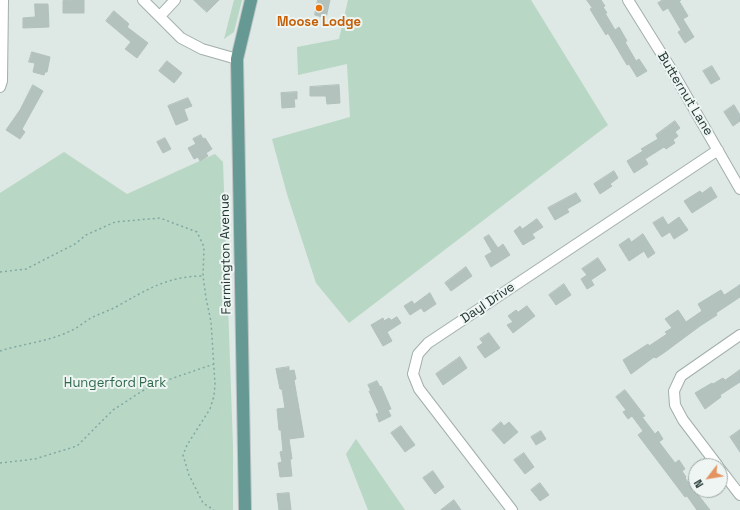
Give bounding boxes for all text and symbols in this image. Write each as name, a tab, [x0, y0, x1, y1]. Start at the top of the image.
marker: Moose Lodge	[314, 3, 324, 13]
place label: Moose Lodge	[277, 14, 361, 30]
street label: Butternut Lane	[654, 49, 716, 139]
street label: Farmington Avenue	[217, 193, 235, 315]
street label: Dayl Drive	[458, 279, 518, 327]
park label: Hungerford Park	[64, 375, 166, 391]
north arrow	[688, 458, 728, 498]
text: N	[691, 477, 706, 490]

